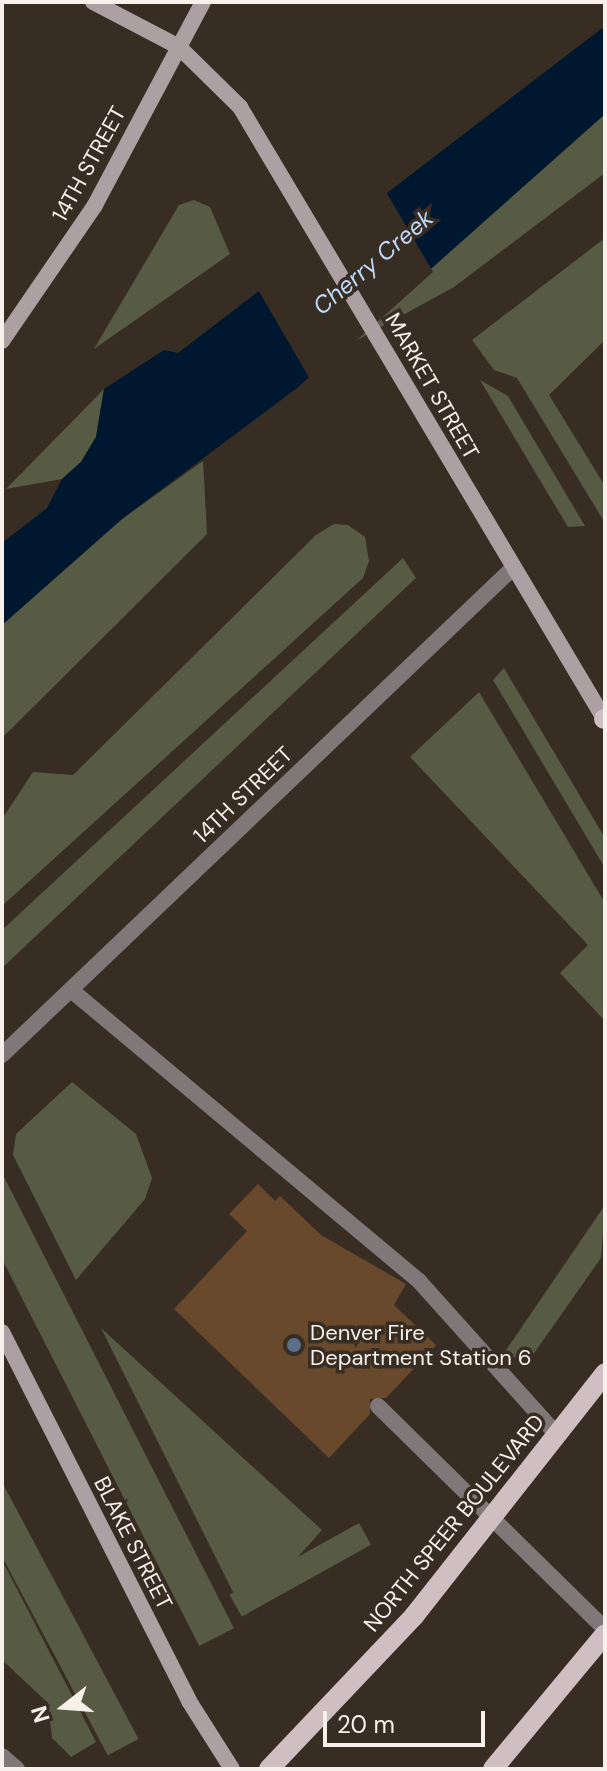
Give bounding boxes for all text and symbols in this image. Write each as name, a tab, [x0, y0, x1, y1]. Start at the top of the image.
street label: 14TH STREET	[47, 102, 131, 226]
water label: Cherry Creek	[307, 203, 439, 321]
street label: MARKET STREET	[379, 308, 485, 464]
street label: 14TH STREET	[188, 741, 298, 849]
place label: Denver Fire Department Station 6	[310, 1319, 532, 1370]
marker: Denver Fire Department Station 6	[285, 1336, 303, 1354]
street label: NORTH SPEER BOULEVARD	[358, 1409, 550, 1637]
street label: BLAKE STREET	[88, 1472, 178, 1614]
north arrow	[24, 1667, 104, 1747]
scale bar	[327, 1695, 489, 1745]
text: N	[24, 1702, 57, 1726]
text: 20 m	[337, 1709, 395, 1740]

